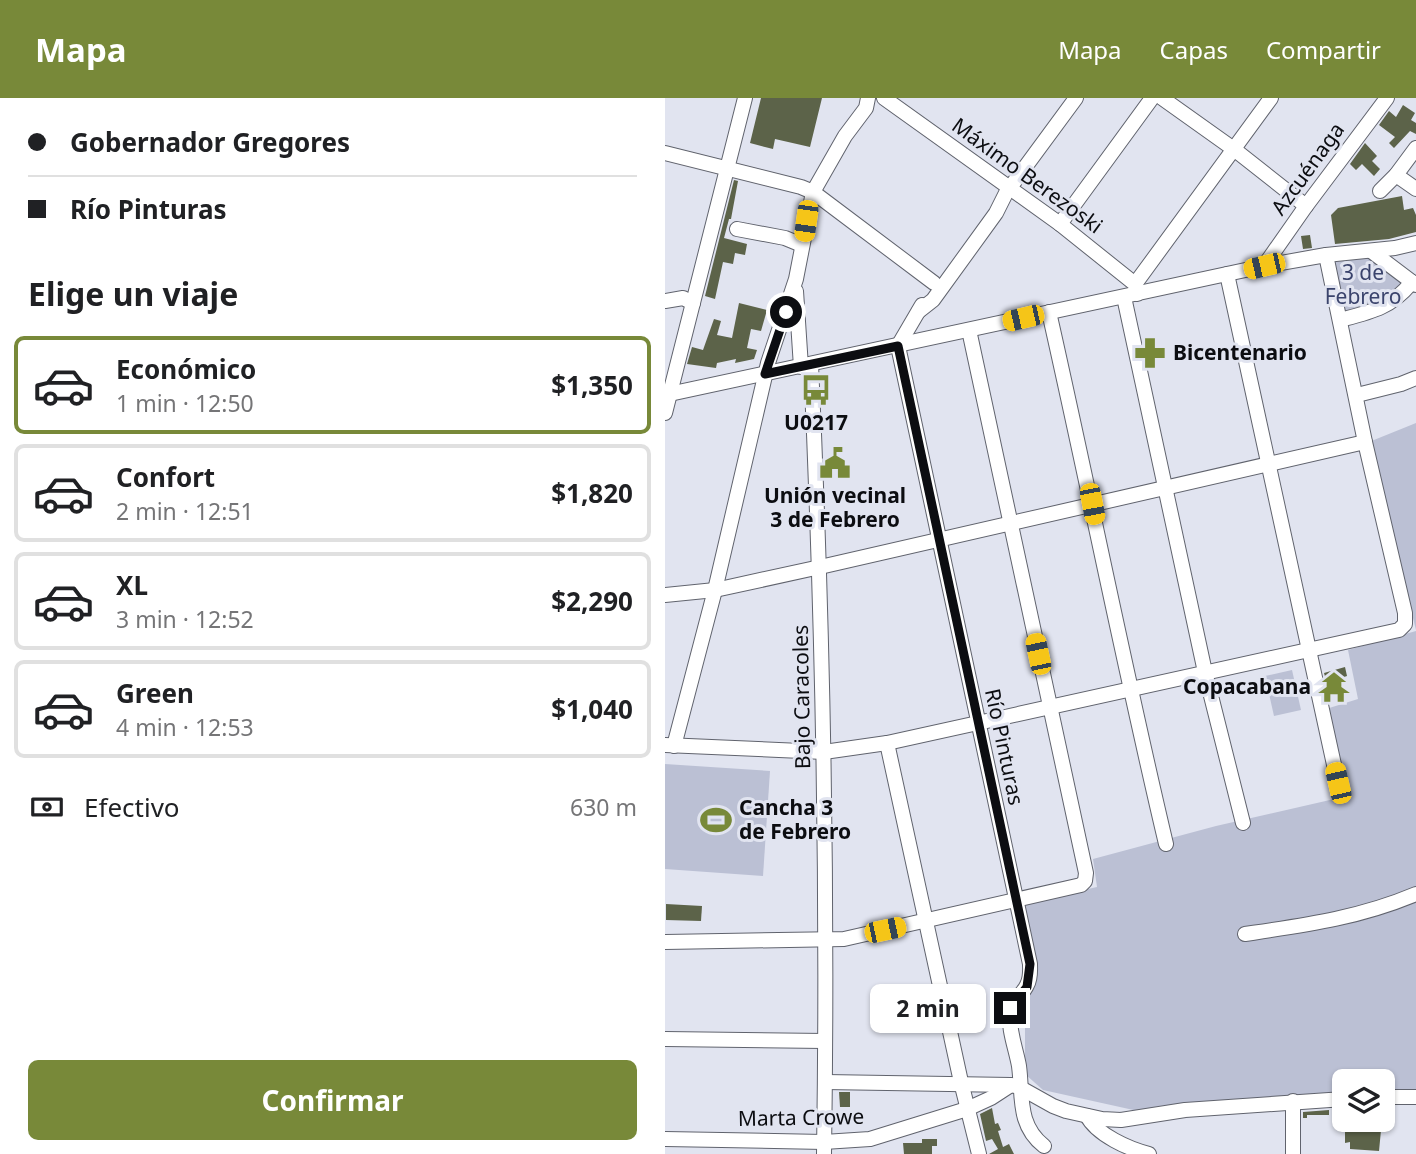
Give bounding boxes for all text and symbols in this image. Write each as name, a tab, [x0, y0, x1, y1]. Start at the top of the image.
text: Mapa	[35, 27, 127, 72]
text: Mapa	[1058, 33, 1122, 66]
text: Capas	[1160, 33, 1228, 66]
text: Compartir	[1266, 33, 1381, 66]
street label: Máximo Berezoski	[947, 111, 1109, 239]
street label: Azcuénaga	[1264, 117, 1350, 220]
text: Gobernador Gregores	[70, 124, 350, 160]
text: Río Pinturas	[70, 191, 227, 227]
car	[793, 199, 820, 243]
car	[1242, 251, 1287, 281]
park label: 3 de Febrero	[1325, 258, 1401, 310]
text: Elige un viaje	[28, 272, 238, 315]
route start	[770, 296, 802, 328]
car	[1001, 303, 1046, 333]
pharmacy icon: Bicentenario	[1133, 336, 1167, 370]
place label: Bicentenario	[1173, 338, 1307, 366]
text: Económico	[116, 351, 256, 387]
icon: car	[32, 354, 95, 417]
text: $1,350	[551, 367, 633, 403]
bus stop icon: U0217	[799, 373, 833, 407]
text: 1 min · 12:50	[116, 387, 254, 419]
place label: U0217	[784, 408, 848, 436]
public building icon: Unión vecinal 3 de Febrero	[818, 446, 852, 480]
text: Confort	[116, 459, 215, 495]
icon: car	[32, 462, 95, 525]
text: $1,820	[551, 475, 633, 511]
place label: Unión vecinal 3 de Febrero	[764, 481, 906, 533]
car	[1078, 481, 1107, 527]
text: 2 min · 12:51	[116, 495, 254, 527]
text: XL	[116, 567, 148, 603]
icon: car	[32, 570, 95, 633]
text: $2,290	[551, 583, 633, 619]
text: 3 min · 12:52	[116, 603, 254, 635]
street label: Bajo Caracoles	[786, 625, 816, 769]
car	[1024, 631, 1053, 677]
temple icon: Copacabana	[1317, 670, 1351, 704]
place label: Copacabana	[1183, 672, 1311, 700]
text: Green	[116, 675, 194, 711]
icon: car	[32, 678, 95, 741]
street label: Río Pinturas	[979, 686, 1031, 808]
text: $1,040	[551, 691, 633, 727]
text: 4 min · 12:53	[116, 711, 254, 743]
car	[1324, 760, 1353, 806]
icon: cash	[28, 788, 66, 826]
text: Efectivo	[84, 789, 180, 825]
text: 630 m	[570, 791, 637, 823]
place label: Cancha 3 de Febrero	[739, 793, 851, 845]
sports icon: Cancha 3 de Febrero	[699, 803, 733, 837]
car	[863, 915, 908, 945]
callout: 2 min	[870, 984, 985, 1032]
text: 2 min	[896, 992, 960, 1024]
route end	[994, 992, 1026, 1024]
button: Confirmar	[28, 1060, 637, 1140]
map controls	[1332, 1069, 1395, 1132]
button: layers	[1332, 1069, 1395, 1132]
street label: Marta Crowe	[738, 1102, 864, 1132]

